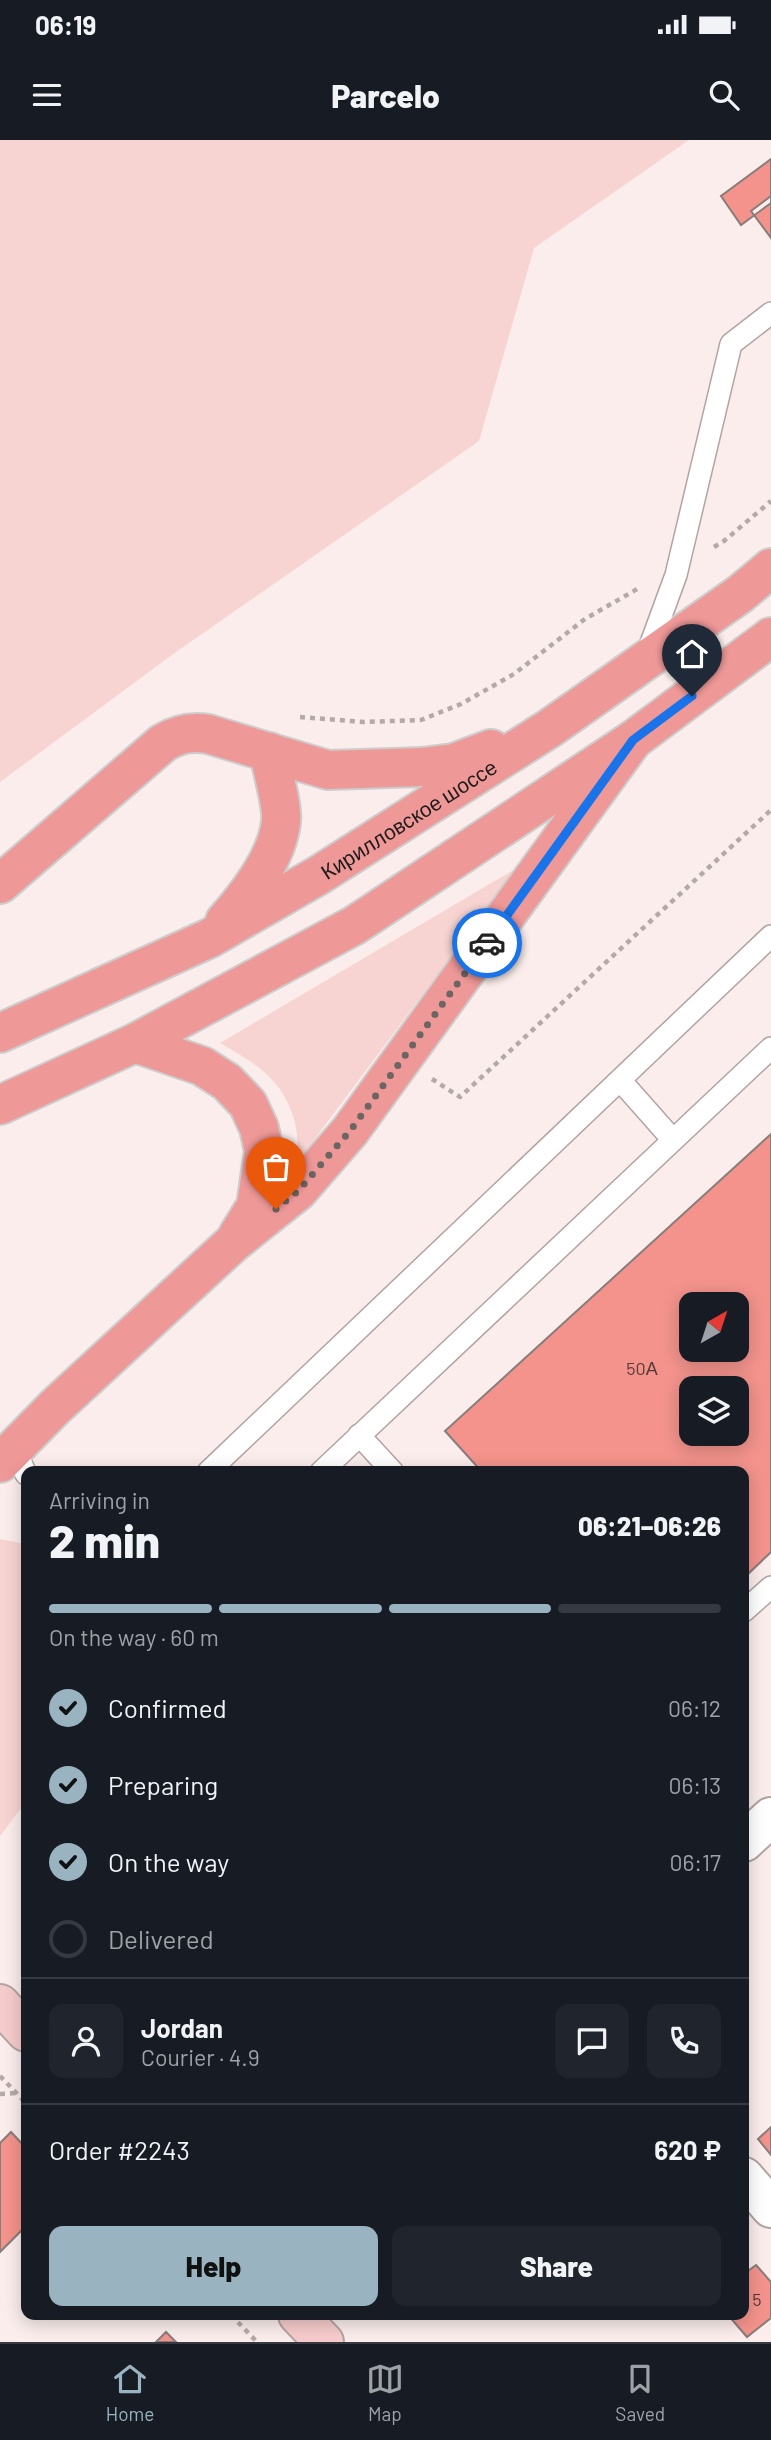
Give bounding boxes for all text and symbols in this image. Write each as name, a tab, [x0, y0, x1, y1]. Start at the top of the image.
text: 06:19	[35, 9, 96, 40]
icon: menu	[28, 76, 66, 114]
text: Parcelo	[331, 76, 440, 114]
icon: search	[705, 76, 743, 114]
pin	[662, 624, 722, 696]
icon: home	[673, 635, 711, 673]
street label: Кирилловское шоссе	[316, 753, 501, 883]
courier	[452, 908, 522, 978]
icon: car	[468, 924, 506, 962]
pin	[246, 1137, 306, 1209]
icon: bag	[257, 1148, 295, 1186]
north arrow	[679, 1292, 749, 1362]
map controls	[679, 1292, 749, 1446]
house number: 50А	[626, 1357, 658, 1379]
button: layers	[679, 1376, 749, 1446]
text: Arriving in	[49, 1486, 150, 1514]
text: 06:21–06:26	[578, 1510, 721, 1541]
text: 2 min	[49, 1512, 160, 1567]
text: On the way · 60 m	[49, 1623, 219, 1651]
icon: check	[49, 1689, 87, 1727]
text: Confirmed	[108, 1692, 227, 1723]
text: 06:12	[668, 1694, 721, 1722]
icon: check	[49, 1766, 87, 1804]
text: Preparing	[108, 1769, 218, 1800]
text: 06:13	[668, 1771, 721, 1799]
icon: check	[49, 1843, 87, 1881]
text: On the way	[108, 1846, 229, 1877]
text: 06:17	[669, 1848, 721, 1876]
text: Delivered	[108, 1923, 214, 1954]
button: person	[49, 2004, 123, 2078]
button: chat	[555, 2004, 629, 2078]
button: phone	[647, 2004, 721, 2078]
text: Jordan	[141, 2012, 223, 2043]
text: Courier · 4.9	[141, 2043, 260, 2071]
text: Order #2243	[49, 2134, 190, 2165]
text: 620 ₽	[654, 2134, 721, 2165]
button: Help	[49, 2226, 378, 2306]
button: Share	[392, 2226, 721, 2306]
house number: 5	[752, 2288, 762, 2310]
tab: Home	[106, 2360, 154, 2425]
tab: Map	[366, 2360, 404, 2425]
tab: Saved	[615, 2360, 665, 2425]

